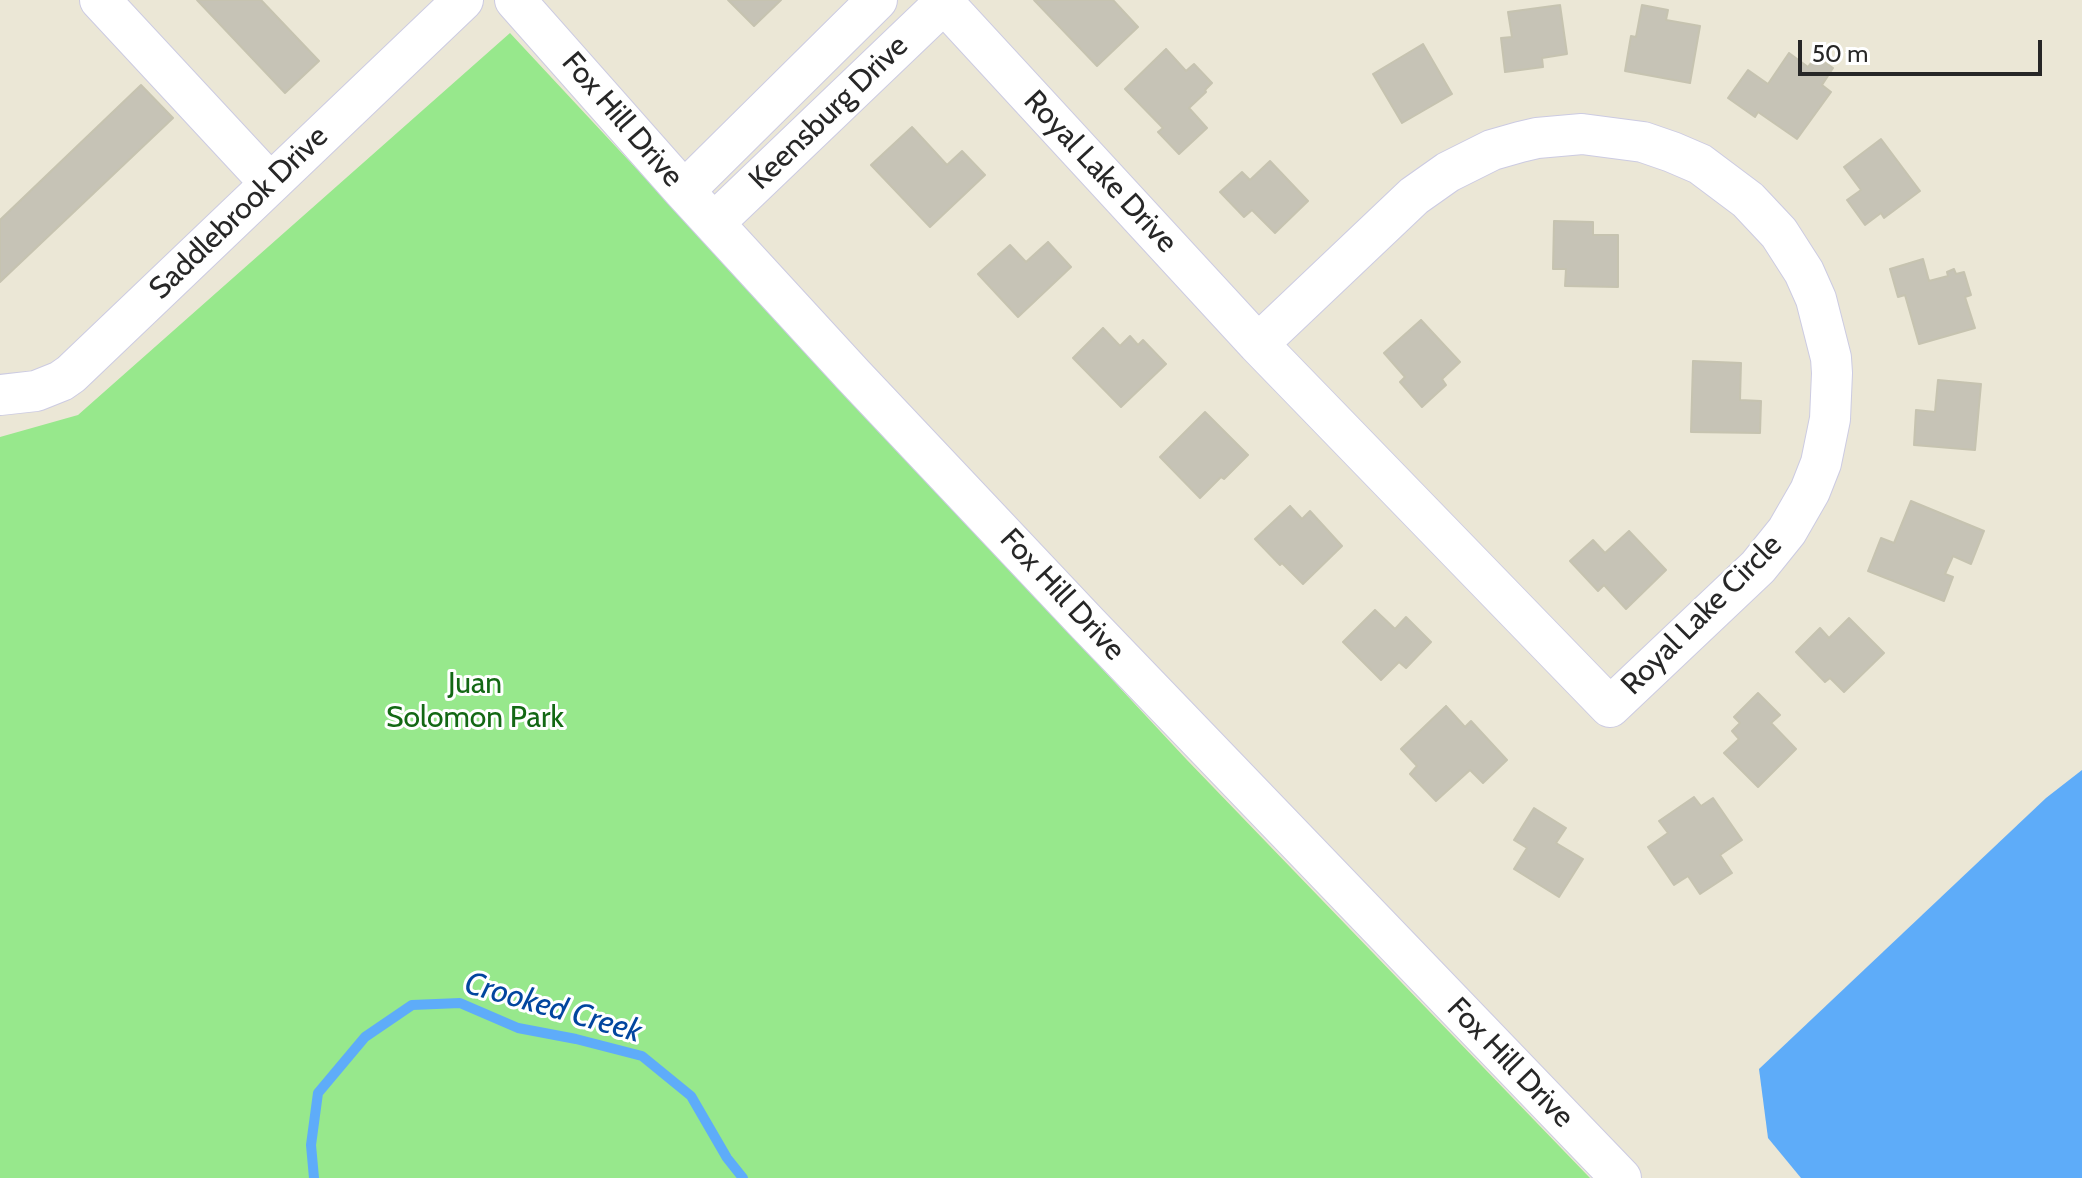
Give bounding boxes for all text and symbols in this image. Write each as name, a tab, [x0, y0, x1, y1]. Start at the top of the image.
scale bar	[1802, 24, 2046, 74]
street label: Keensburg Drive	[742, 28, 916, 198]
text: 50 m	[1812, 39, 1868, 68]
street label: Fox Hill Drive	[554, 45, 690, 195]
street label: Royal Lake Drive	[1016, 83, 1184, 261]
street label: Saddlebrook Drive	[142, 119, 336, 307]
street label: Fox Hill Drive	[992, 522, 1132, 668]
street label: Royal Lake Circle	[1614, 527, 1790, 703]
park label: Juan Solomon Park	[386, 666, 564, 736]
water label: Crooked Creek	[460, 964, 646, 1052]
street label: Fox Hill Drive	[1439, 991, 1581, 1135]

